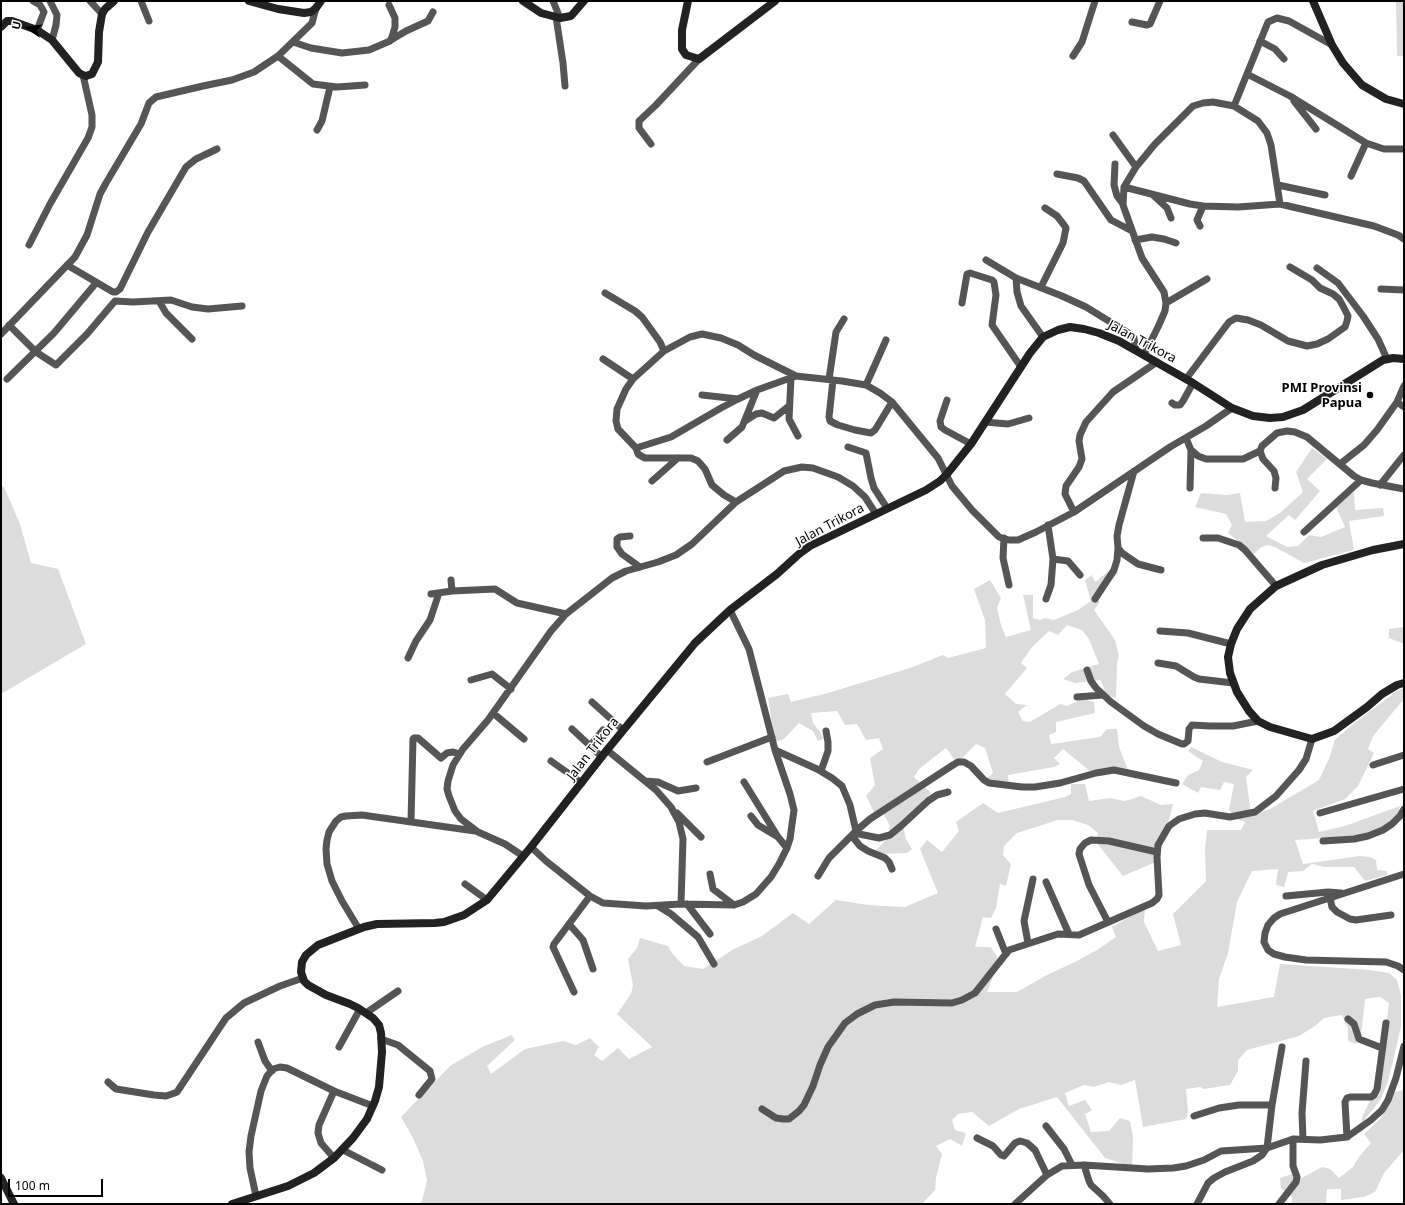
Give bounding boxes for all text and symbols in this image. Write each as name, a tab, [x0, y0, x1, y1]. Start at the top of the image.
north arrow	[8, 8, 48, 48]
text: U	[8, 19, 24, 31]
street label: Jalan Trikora	[1105, 317, 1179, 367]
place label: PMI Provinsi Papua	[1282, 380, 1362, 411]
marker: PMI Provinsi Papua	[1365, 390, 1375, 400]
street label: Jalan Trikora	[793, 500, 867, 550]
street label: Jalan Trikora	[564, 714, 622, 784]
scale bar	[10, 1171, 105, 1197]
text: 100 m	[15, 1177, 50, 1194]

